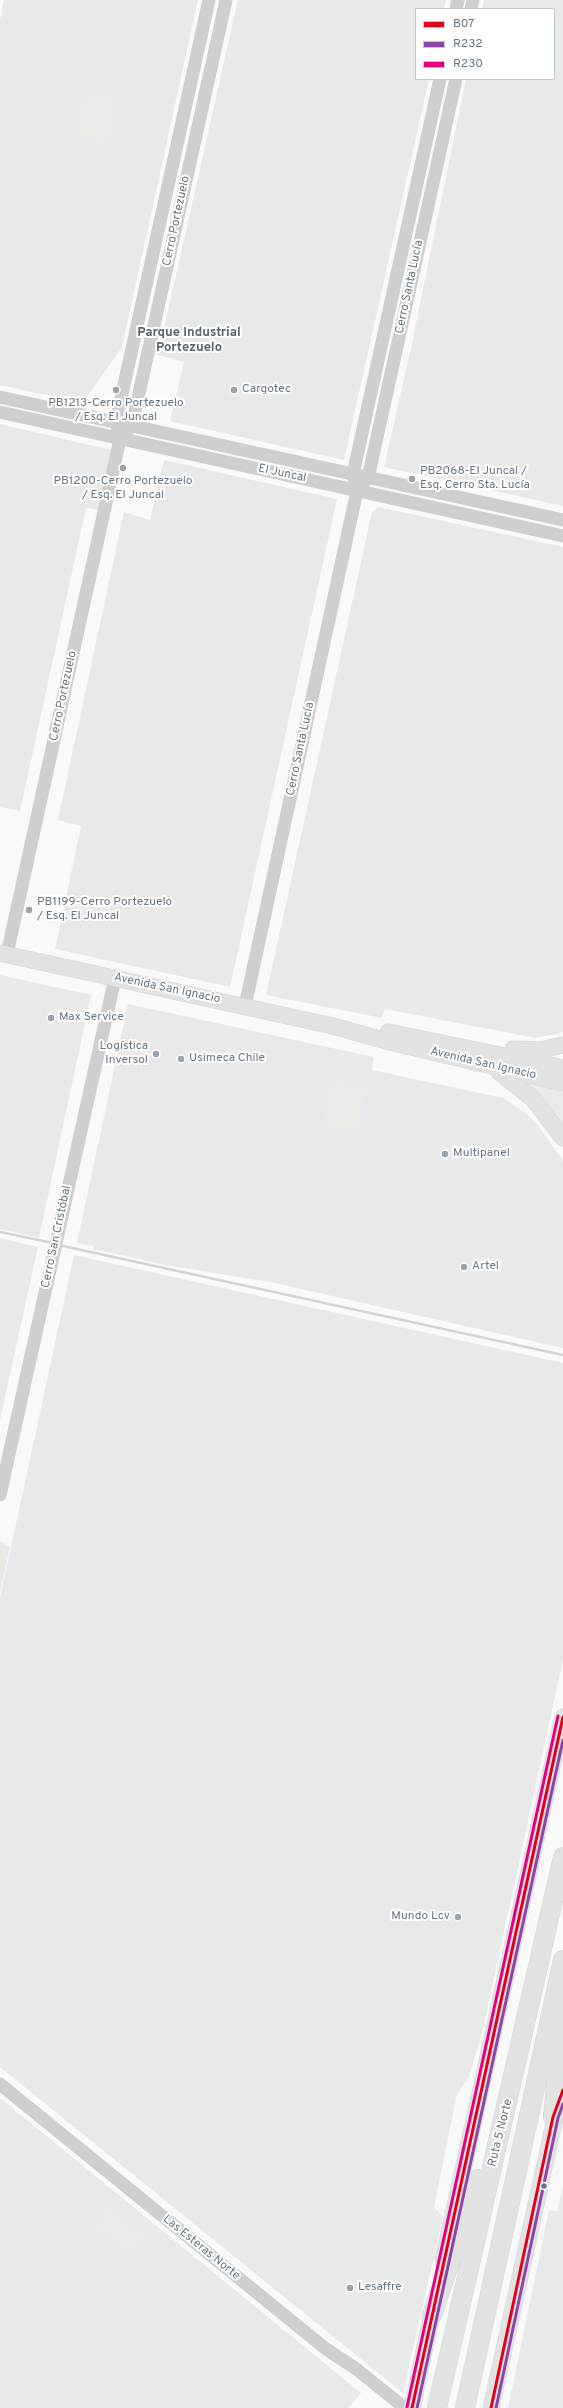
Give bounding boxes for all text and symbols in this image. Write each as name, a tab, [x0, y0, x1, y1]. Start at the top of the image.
legend	[415, 8, 555, 80]
text: B07	[453, 16, 474, 32]
text: R232	[453, 36, 483, 52]
text: R230	[453, 56, 483, 72]
street label: Cerro Portezuelo	[160, 175, 194, 267]
street label: Cerro Santa Lucía	[393, 239, 427, 335]
district label: Parque Industrial Portezuelo	[137, 325, 241, 356]
place label: Cargotec	[242, 383, 291, 397]
marker: PB1213-Cerro Portezuelo / Esq. El Juncal	[111, 385, 121, 395]
marker: Cargotec	[229, 385, 239, 395]
place label: PB1213-Cerro Portezuelo / Esq. El Juncal	[48, 397, 184, 425]
street label: El Juncal	[257, 462, 307, 486]
marker: PB1200-Cerro Portezuelo / Esq. El Juncal	[118, 463, 128, 473]
place label: PB2068-El Juncal / Esq. Cerro Sta. Lucía	[420, 465, 530, 493]
marker: PB2068-El Juncal / Esq. Cerro Sta. Lucía	[407, 474, 417, 484]
place label: PB1200-Cerro Portezuelo / Esq. El Juncal	[53, 475, 193, 503]
street label: Cerro Portezuelo	[47, 650, 81, 742]
street label: Cerro Santa Lucía	[284, 701, 318, 797]
place label: PB1199-Cerro Portezuelo / Esq. El Juncal	[37, 896, 172, 924]
marker: PB1199-Cerro Portezuelo / Esq. El Juncal	[24, 905, 34, 915]
street label: Avenida San Ignacio	[112, 971, 222, 1007]
place label: Max Service	[59, 1011, 124, 1025]
marker: Max Service	[46, 1013, 56, 1023]
place label: Logística Inversol	[100, 1040, 148, 1068]
street label: Avenida San Ignacio	[429, 1045, 537, 1083]
marker: Logística Inversol	[151, 1049, 161, 1059]
place label: Usimeca Chile	[189, 1052, 265, 1066]
marker: Usimeca Chile	[176, 1054, 186, 1064]
place label: Multipanel	[453, 1147, 510, 1161]
marker: Multipanel	[440, 1149, 450, 1159]
street label: Cerro San Cristóbal	[39, 1184, 75, 1290]
place label: Artel	[472, 1260, 499, 1274]
marker: Artel	[459, 1262, 469, 1272]
place label: Mundo Lcv	[391, 1910, 450, 1924]
marker: Mundo Lcv	[453, 1912, 463, 1922]
street label: Ruta 5 Norte	[486, 2098, 516, 2168]
unlabelled marker	[539, 2181, 549, 2191]
street label: Las Esteras Norte	[160, 2213, 242, 2283]
place label: Lesaffre	[358, 2281, 402, 2295]
marker: Lesaffre	[345, 2283, 355, 2293]

